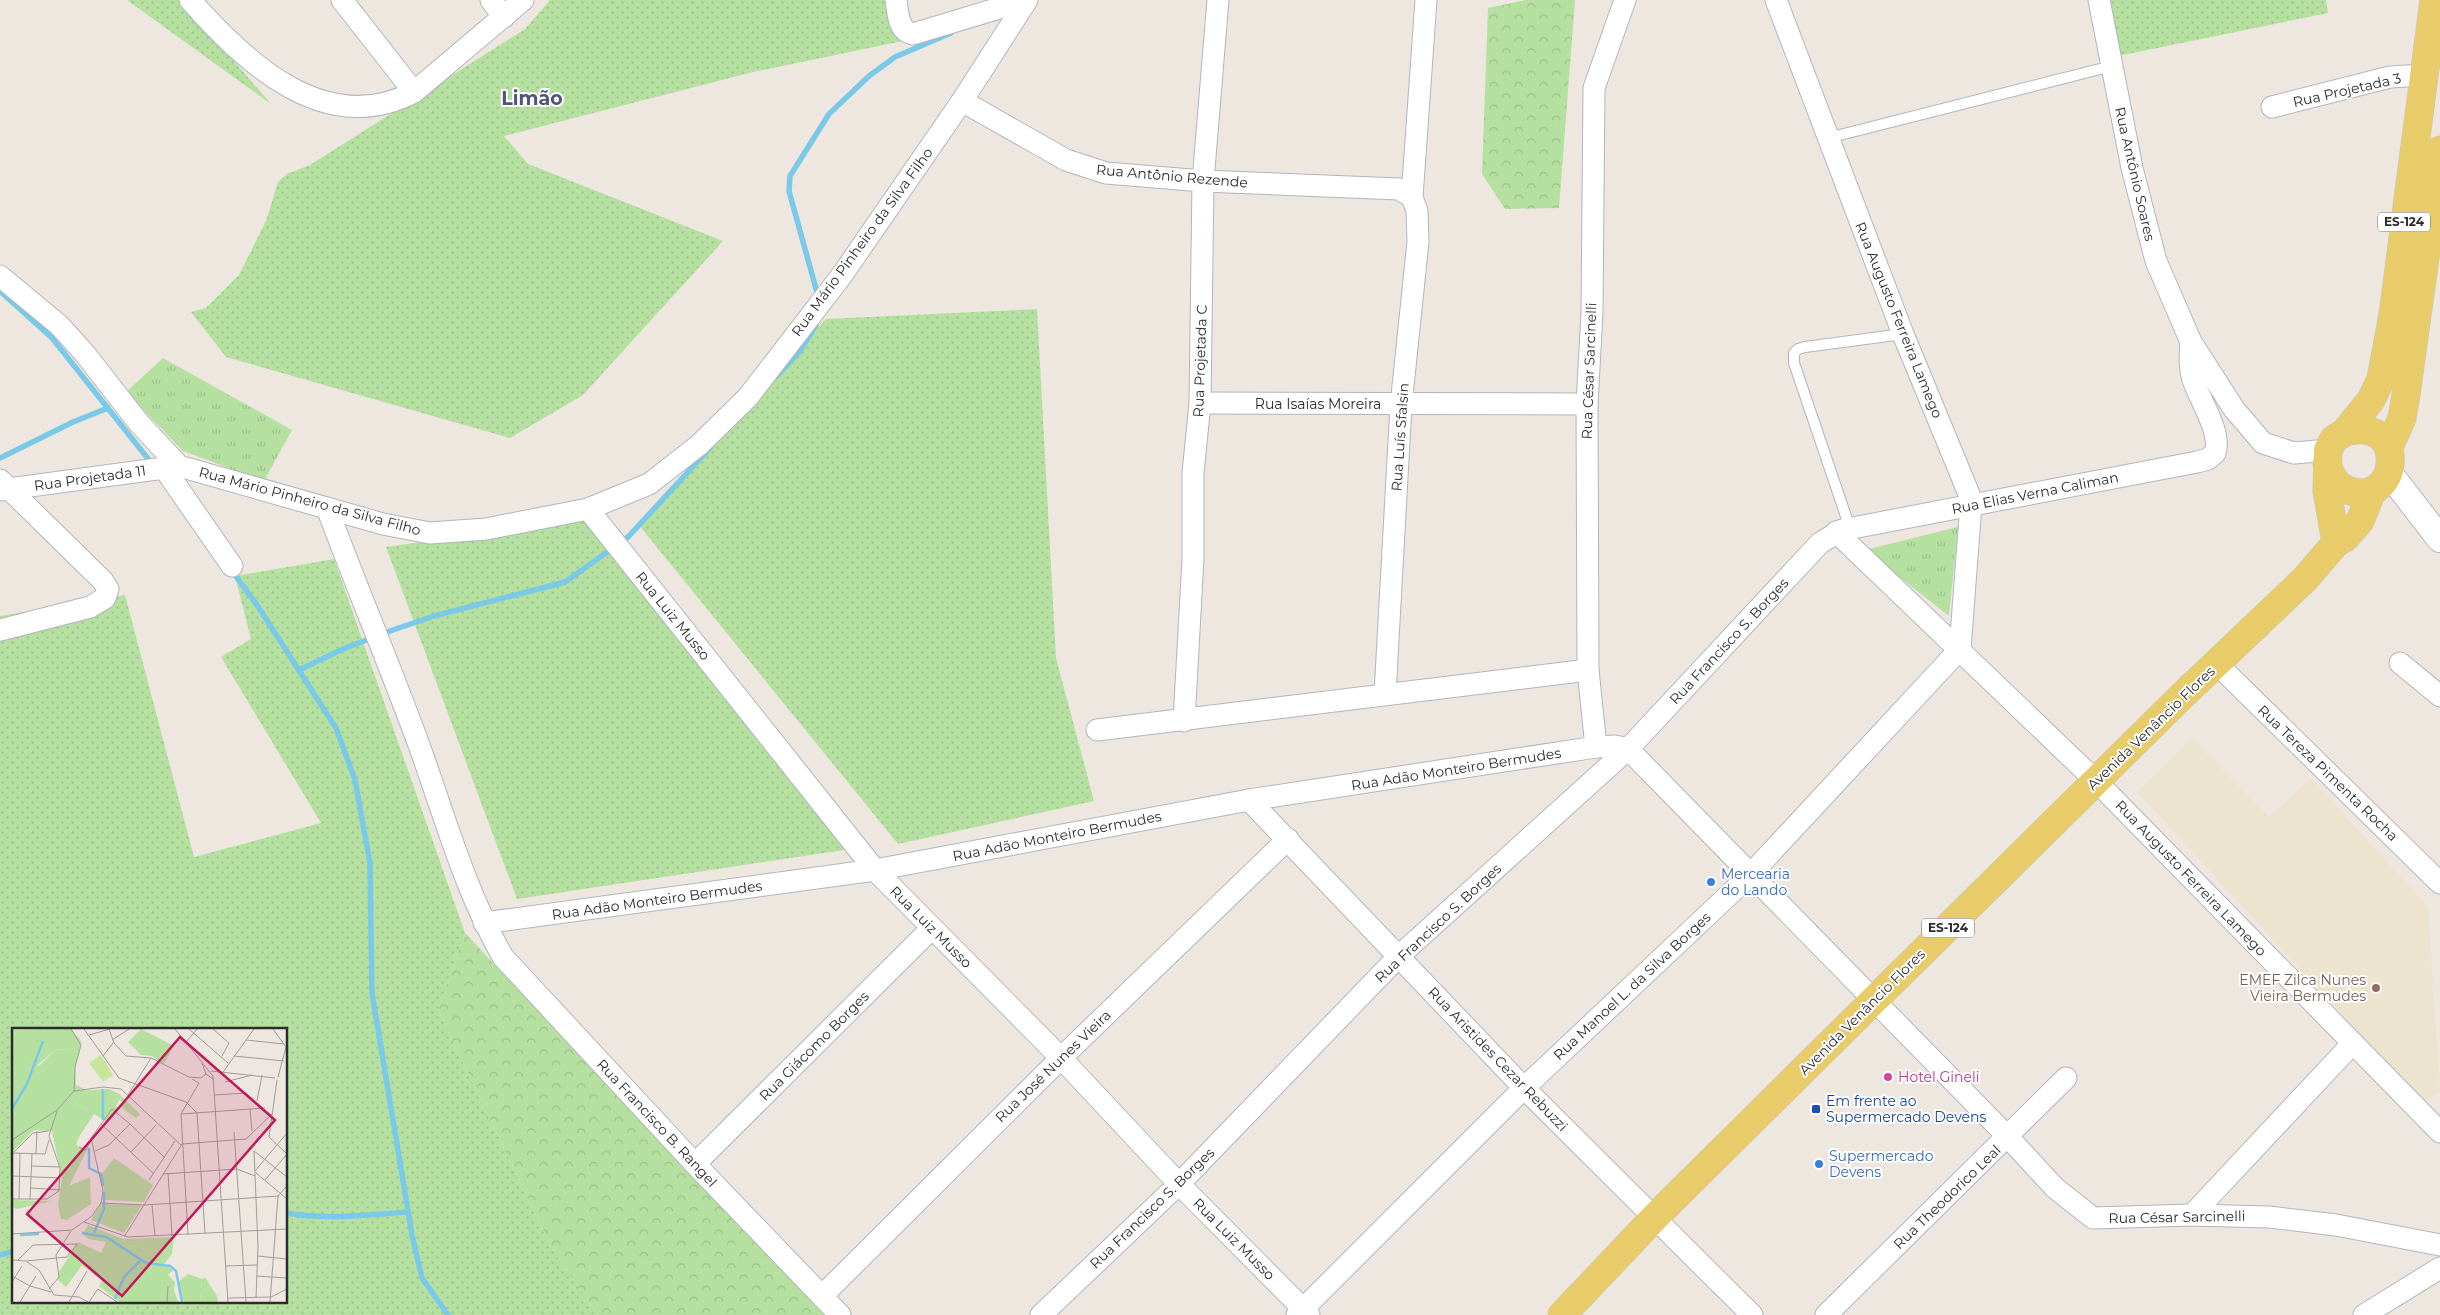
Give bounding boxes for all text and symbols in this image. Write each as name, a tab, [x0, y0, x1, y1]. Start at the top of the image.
street label: Rua Projetada 3	[2291, 69, 2403, 111]
district label: Limão	[501, 87, 563, 110]
street label: Rua Antônio Soares	[2111, 105, 2159, 243]
street label: Rua Mário Pinheiro da Silva Filho	[787, 144, 937, 340]
street label: Rua Antônio Rezende	[1095, 160, 1249, 192]
road number: ES-124	[2378, 212, 2430, 232]
street label: Rua Augusto Ferreira Lamego	[1851, 219, 1947, 421]
street label: Rua César Sarcinelli	[1578, 302, 1600, 440]
street label: Rua Projetada C	[1189, 304, 1211, 418]
street label: Rua Luís Sfalsin	[1387, 382, 1413, 492]
street label: Rua Isaías Moreira	[1255, 395, 1381, 413]
street label: Rua Projetada 11	[33, 461, 147, 495]
street label: Rua Mário Pinheiro da Silva Filho	[197, 463, 423, 539]
street label: Rua Elias Verna Caliman	[1950, 468, 2120, 518]
street label: Rua Luiz Musso	[632, 568, 714, 664]
street label: Rua Francisco S. Borges	[1666, 574, 1793, 708]
street label: Avenida Venâncio Flores	[2083, 662, 2219, 794]
street label: Rua Tereza Pimenta Rocha	[2254, 701, 2402, 845]
street label: Rua Adão Monteiro Bermudes	[1350, 743, 1562, 794]
street label: Rua Augusto Ferreira Lamego	[2112, 796, 2271, 960]
street label: Rua Adão Monteiro Bermudes	[951, 807, 1163, 865]
street label: Rua Francisco S. Borges	[1371, 859, 1505, 986]
place label: Mercearia do Lando	[1721, 865, 1790, 899]
street label: Rua Adão Monteiro Bermudes	[551, 876, 764, 924]
marker: Mercearia do Lando	[1705, 876, 1717, 888]
street label: Rua Luiz Musso	[886, 882, 976, 972]
street label: Rua Manoel L. da Silva Borges	[1549, 908, 1715, 1064]
road number: ES-124	[1922, 918, 1974, 938]
street label: Avenida Venâncio Flores	[1795, 945, 1929, 1079]
place label: EMEF Zilca Nunes Vieira Bermudes	[2239, 971, 2366, 1005]
marker: EMEF Zilca Nunes Vieira Bermudes	[2370, 982, 2382, 994]
street label: Rua Aristides Cezar Rebuzzi	[1424, 983, 1572, 1135]
street label: Rua Giácomo Borges	[755, 987, 873, 1105]
street label: Rua José Nunes Vieira	[991, 1006, 1115, 1126]
inset map	[12, 1028, 288, 1302]
street label: Rua Francisco B. Rangel	[593, 1055, 721, 1191]
place label: Hotel Gineli	[1898, 1068, 1980, 1086]
marker: Hotel Gineli	[1882, 1071, 1894, 1083]
place label: Em frente ao Supermercado Devens	[1826, 1092, 1986, 1126]
marker: Em frente ao Supermercado Devens	[1810, 1103, 1822, 1115]
street label: Rua Theodorico Leal	[1890, 1141, 2004, 1253]
street label: Rua Francisco S. Borges	[1086, 1144, 1218, 1272]
place label: Supermercado Devens	[1829, 1147, 1934, 1181]
marker: Supermercado Devens	[1813, 1158, 1825, 1170]
street label: Rua Luiz Musso	[1189, 1194, 1279, 1284]
street label: Rua César Sarcinelli	[2108, 1207, 2246, 1227]

